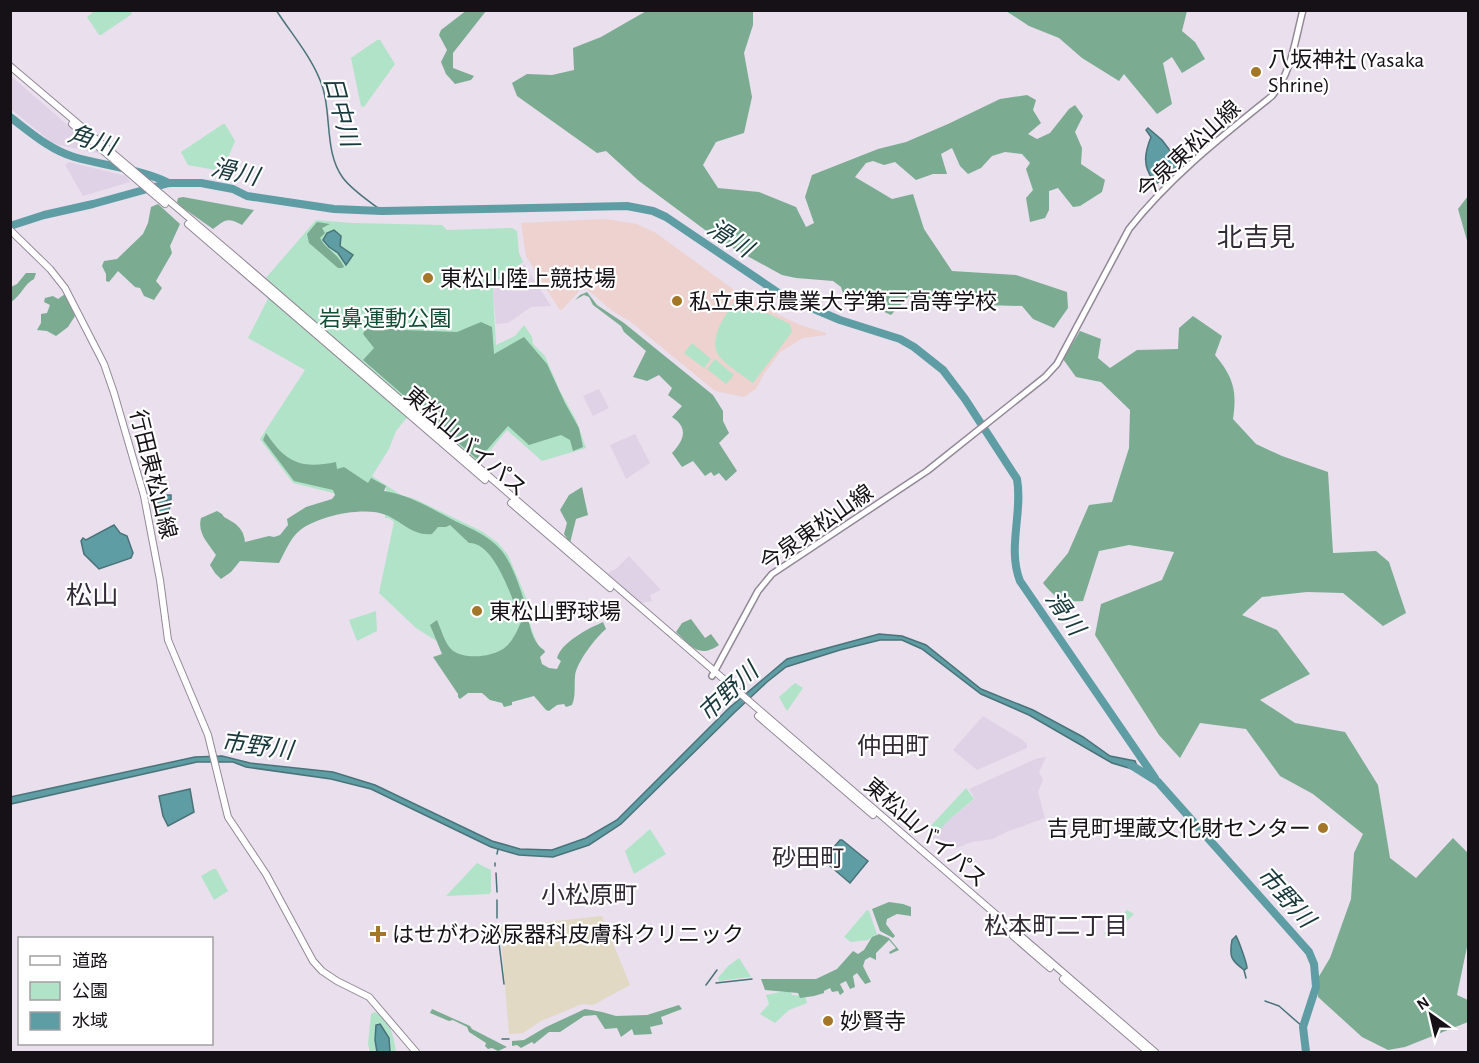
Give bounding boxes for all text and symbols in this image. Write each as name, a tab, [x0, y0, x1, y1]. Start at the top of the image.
place label: 八坂神社 (Yasaka Shrine)	[1268, 48, 1424, 96]
marker: 八坂神社 (Yasaka Shrine)	[1249, 65, 1263, 79]
water label: 日中川	[319, 73, 364, 152]
street label: 今泉東松山線	[1132, 96, 1244, 203]
water label: 角川	[65, 120, 122, 161]
water label: 滑川	[209, 155, 264, 191]
water label: 滑川	[703, 215, 759, 264]
district label: 北吉見	[1217, 224, 1295, 251]
place label: 東松山陸上競技場	[440, 267, 616, 290]
marker: 東松山陸上競技場	[421, 271, 435, 285]
place label: 私立東京農業大学第三高等学校	[689, 290, 997, 313]
marker: 私立東京農業大学第三高等学校	[670, 294, 684, 308]
park label: 岩鼻運動公園	[319, 307, 451, 330]
street label: 東松山バイパス	[400, 382, 531, 500]
street label: 行田東松山線	[126, 407, 181, 541]
street label: 今泉東松山線	[756, 480, 877, 575]
district label: 松山	[66, 582, 118, 609]
water label: 滑川	[1041, 586, 1090, 643]
place label: 東松山野球場	[489, 600, 621, 623]
marker: 東松山野球場	[470, 604, 484, 618]
water label: 市野川	[693, 656, 765, 726]
water label: 市野川	[220, 729, 297, 764]
district label: 仲田町	[857, 734, 929, 759]
street label: 東松山バイパス	[860, 773, 991, 891]
place label: 吉見町埋蔵文化財センター	[1047, 817, 1311, 840]
marker: 吉見町埋蔵文化財センター	[1316, 821, 1330, 835]
district label: 砂田町	[772, 845, 844, 871]
water label: 市野川	[1252, 862, 1322, 935]
district label: 小松原町	[541, 882, 637, 908]
district label: 松本町二丁目	[984, 913, 1128, 939]
place label: はせがわ泌尿器科皮膚科クリニック	[392, 923, 744, 946]
marker: はせがわ泌尿器科皮膚科クリニック	[369, 925, 387, 943]
legend	[18, 937, 213, 1045]
text: 道路	[72, 951, 108, 971]
text: 公園	[72, 982, 108, 1001]
north arrow	[1401, 985, 1461, 1045]
text: N	[1414, 994, 1432, 1013]
place label: 妙賢寺	[840, 1010, 906, 1033]
text: 水域	[72, 1012, 108, 1031]
marker: 妙賢寺	[821, 1014, 835, 1028]

